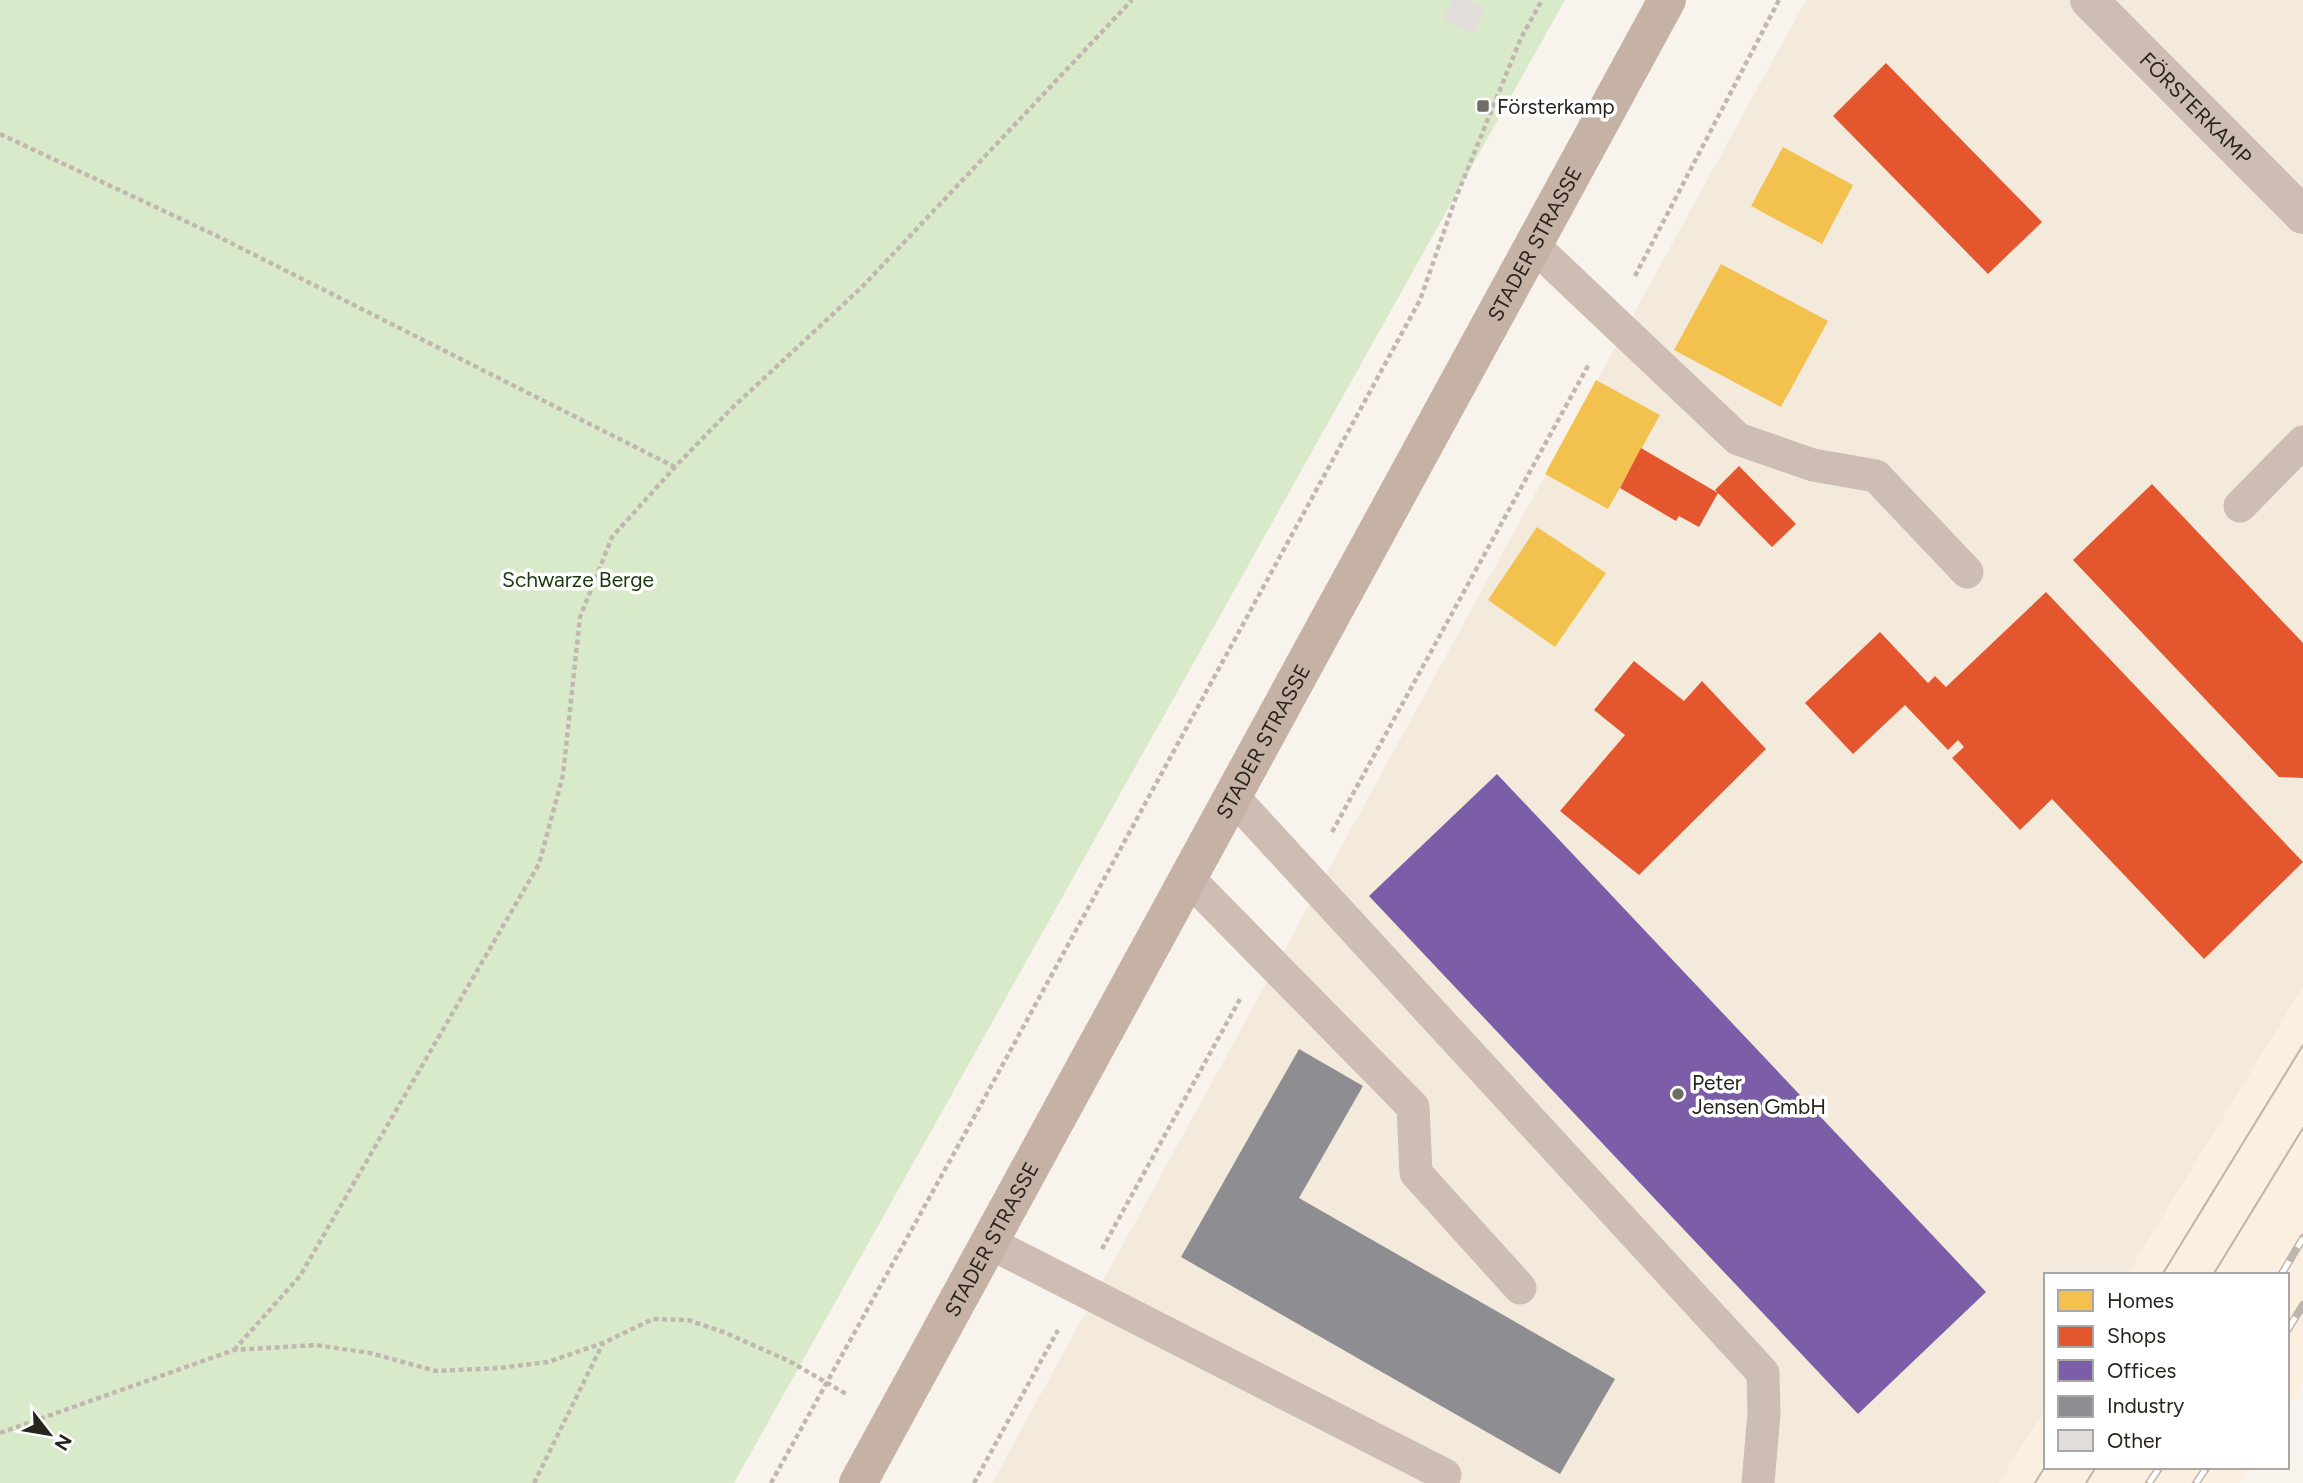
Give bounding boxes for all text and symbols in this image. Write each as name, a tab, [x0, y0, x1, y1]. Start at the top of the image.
street label: FÖRSTERKAMP	[2135, 46, 2257, 169]
place label: Försterkamp	[1497, 94, 1615, 119]
marker: Försterkamp	[1475, 98, 1491, 114]
street label: STADER STRASSE	[1482, 162, 1587, 325]
park label: Schwarze Berge	[502, 567, 654, 592]
street label: STADER STRASSE	[1210, 659, 1315, 823]
place label: Peter Jensen GmbH	[1692, 1070, 1826, 1119]
marker: Peter Jensen GmbH	[1670, 1086, 1686, 1102]
street label: STADER STRASSE	[939, 1157, 1043, 1321]
legend	[2044, 1273, 2289, 1469]
text: Homes	[2107, 1288, 2174, 1313]
text: Shops	[2107, 1323, 2166, 1348]
text: Offices	[2107, 1358, 2176, 1383]
text: Industry	[2107, 1393, 2184, 1418]
north arrow	[14, 1399, 84, 1469]
text: Other	[2107, 1428, 2162, 1453]
text: N	[50, 1430, 77, 1455]

